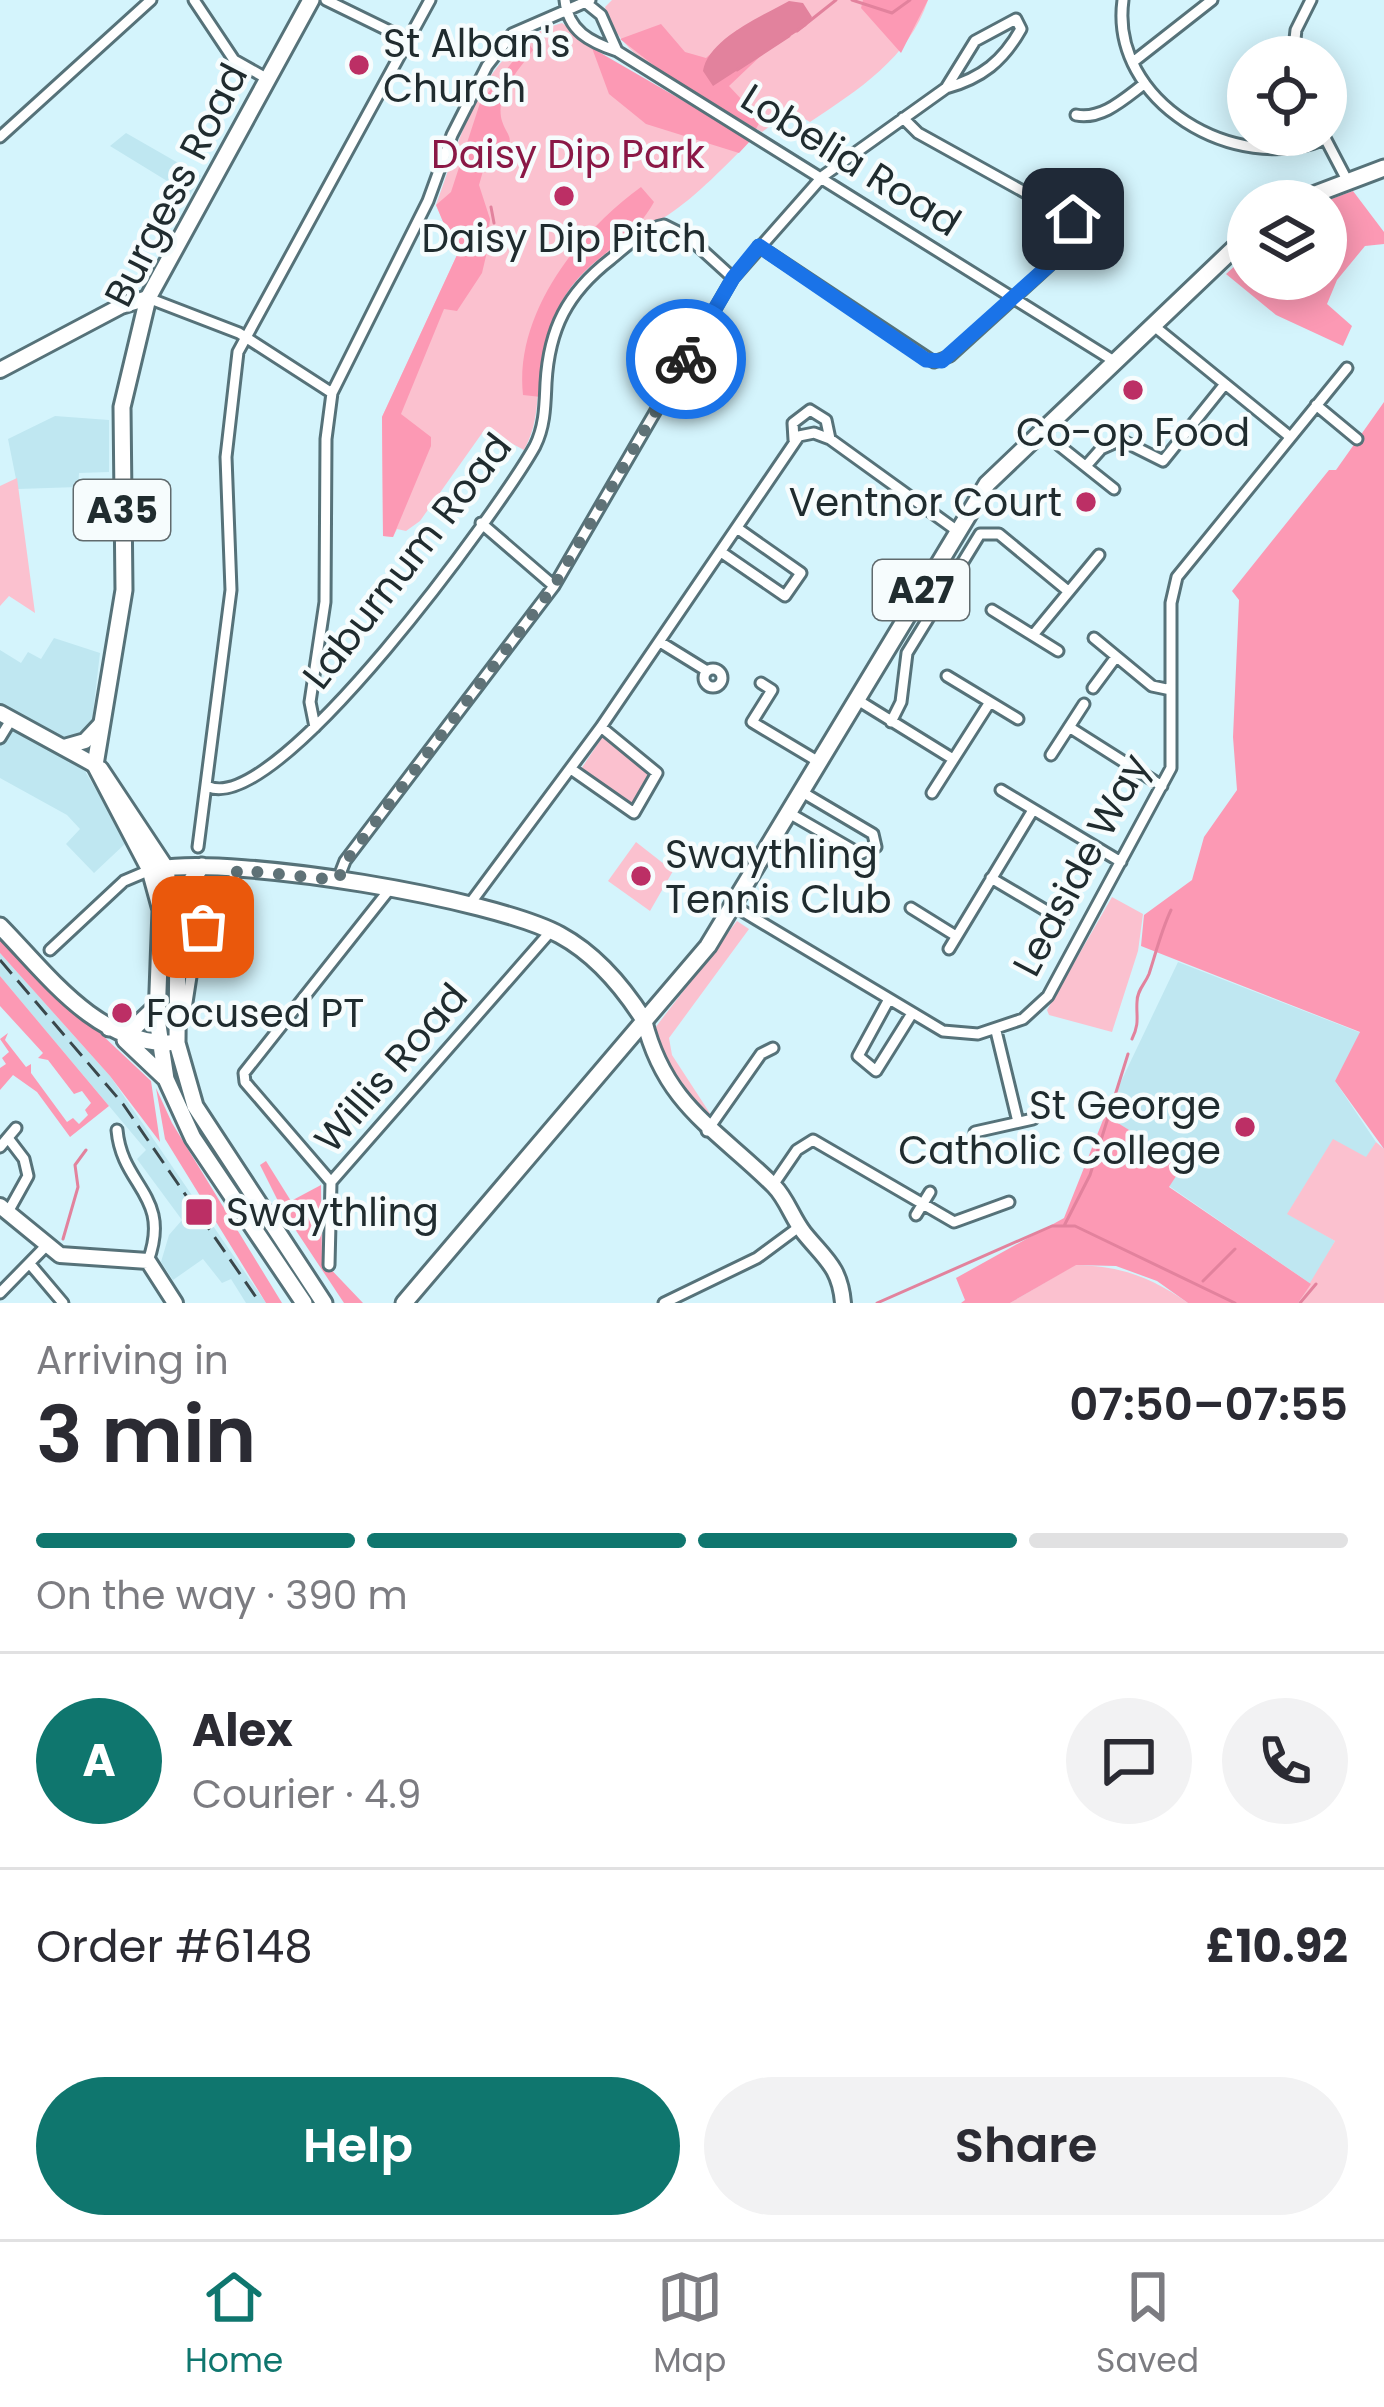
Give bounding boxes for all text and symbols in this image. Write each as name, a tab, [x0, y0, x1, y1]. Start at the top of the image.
place label: St Alban's Church	[383, 16, 571, 116]
map controls	[1227, 36, 1347, 300]
button: locate	[1227, 36, 1347, 156]
marker: St Alban's Church	[346, 52, 372, 78]
street label: Burgess Road	[91, 54, 261, 316]
street label: Lobelia Road	[731, 71, 971, 249]
park label: Daisy Dip Park	[431, 127, 705, 182]
pin	[1022, 168, 1124, 270]
button: layers	[1227, 180, 1347, 300]
marker: Daisy Dip Pitch	[551, 183, 577, 209]
icon: home	[1040, 186, 1106, 252]
place label: Daisy Dip Pitch	[421, 211, 707, 266]
courier	[626, 299, 746, 419]
icon: bike	[653, 326, 719, 392]
marker: Co-op Food	[1120, 377, 1146, 403]
place label: Co-op Food	[1016, 405, 1250, 460]
street label: Laburnum Road	[290, 422, 524, 700]
place label: Ventnor Court	[789, 475, 1062, 530]
road number: A35	[74, 480, 170, 540]
marker: Ventnor Court	[1073, 489, 1099, 515]
road number: A27	[873, 560, 969, 620]
street label: Leaside Way	[999, 744, 1163, 986]
place label: Swaythling Tennis Club	[665, 827, 892, 927]
marker: Swaythling Tennis Club	[628, 863, 654, 889]
pin	[152, 876, 254, 978]
icon: bag	[170, 894, 236, 960]
street label: Willis Road	[302, 971, 480, 1165]
place label: Focused PT	[146, 986, 364, 1041]
marker: Focused PT	[109, 1000, 135, 1026]
place label: St George Catholic College	[898, 1078, 1221, 1178]
marker: St George Catholic College	[1232, 1114, 1258, 1140]
place label: Swaythling	[226, 1185, 439, 1240]
marker: Swaythling	[183, 1196, 215, 1228]
text: Arriving in	[36, 1333, 229, 1388]
text: 07:50–07:55	[1069, 1373, 1348, 1436]
text: 3 min	[36, 1380, 256, 1489]
text: On the way · 390 m	[36, 1568, 408, 1623]
button: chat	[1066, 1698, 1192, 1824]
button: phone	[1222, 1698, 1348, 1824]
text: Alex	[192, 1699, 293, 1762]
text: A	[82, 1729, 116, 1792]
text: Courier · 4.9	[192, 1767, 421, 1822]
text: Order #6148	[36, 1915, 313, 1978]
text: £10.92	[1206, 1915, 1348, 1978]
button: Help	[36, 2077, 680, 2215]
button: Share	[704, 2077, 1348, 2215]
tab: Home	[185, 2264, 283, 2386]
tab: Map	[653, 2264, 726, 2386]
tab: Saved	[1096, 2264, 1199, 2386]

